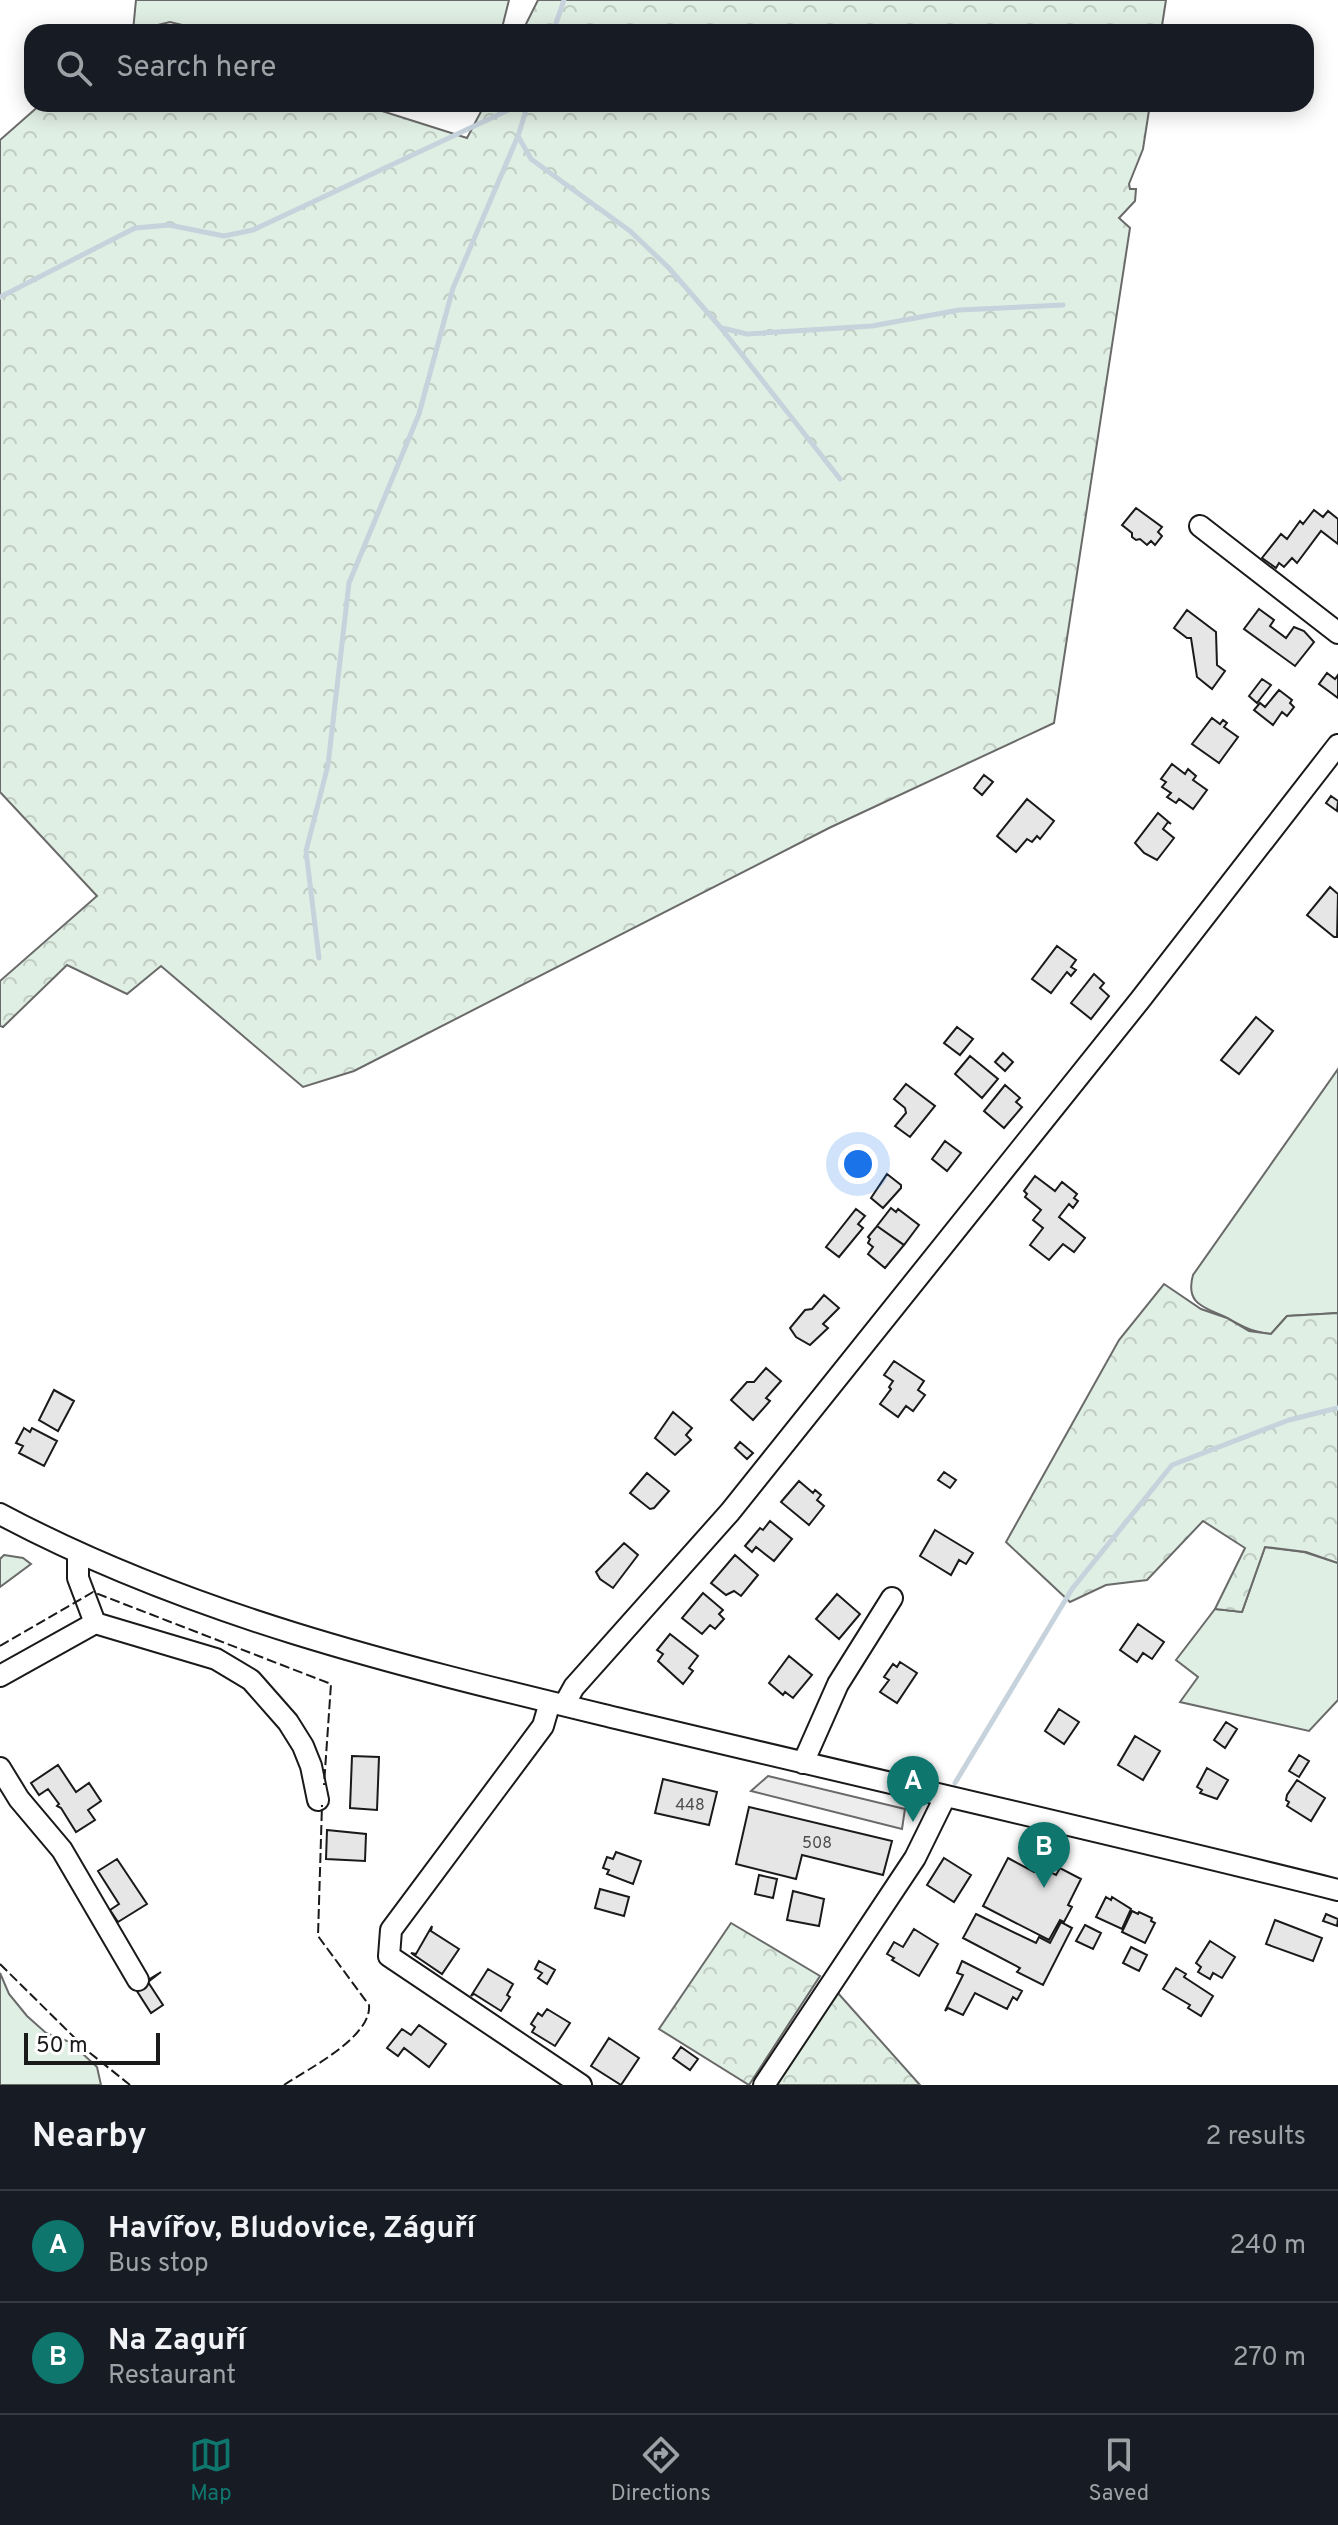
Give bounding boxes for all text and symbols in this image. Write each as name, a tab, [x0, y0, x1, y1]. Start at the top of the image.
search box	[24, 24, 1314, 112]
icon: search	[52, 46, 96, 90]
text: Search here	[116, 50, 276, 87]
your location	[838, 1144, 878, 1184]
pin: A	[887, 1756, 939, 1822]
house number: 448	[675, 1796, 705, 1816]
pin: B	[1018, 1822, 1070, 1888]
house number: 508	[802, 1834, 832, 1854]
scale bar	[24, 2029, 160, 2065]
text: 50 m	[36, 2033, 88, 2060]
text: Nearby	[32, 2116, 147, 2159]
text: 2 results	[1206, 2121, 1306, 2154]
text: Havířov, Bludovice, Záguří	[108, 2211, 475, 2248]
text: A	[49, 2230, 67, 2263]
text: 240 m	[1229, 2230, 1306, 2263]
text: Bus stop	[108, 2248, 209, 2281]
text: Na Zaguří	[108, 2323, 246, 2360]
text: B	[49, 2342, 67, 2375]
text: 270 m	[1233, 2342, 1306, 2375]
text: Restaurant	[108, 2360, 236, 2393]
tab: Map	[189, 2433, 233, 2508]
tab: Directions	[611, 2433, 711, 2508]
tab: Saved	[1089, 2433, 1149, 2508]

